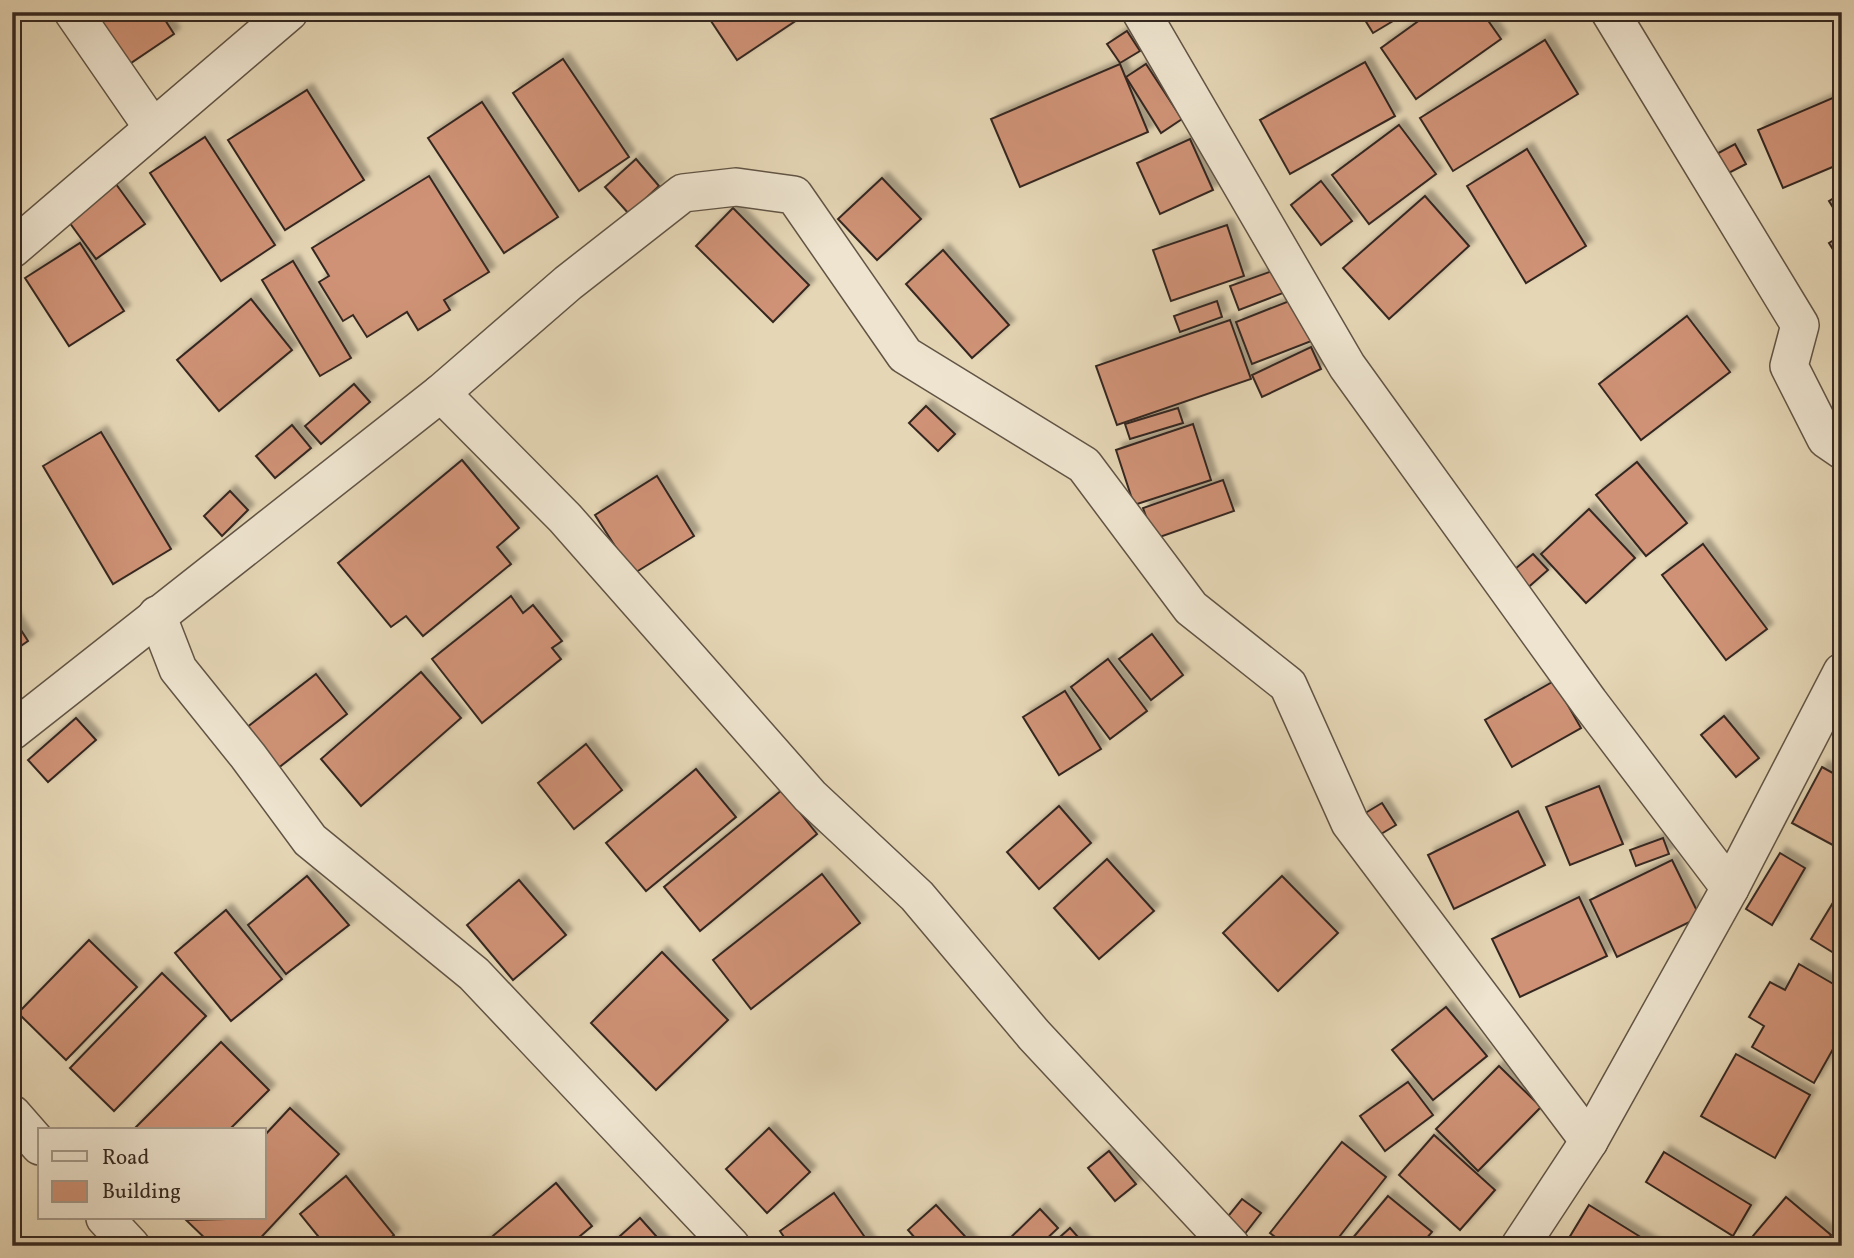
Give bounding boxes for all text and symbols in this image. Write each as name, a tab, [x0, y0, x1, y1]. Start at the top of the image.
legend	[38, 1128, 266, 1220]
text: Road	[102, 1144, 149, 1173]
text: Building	[102, 1178, 181, 1207]

